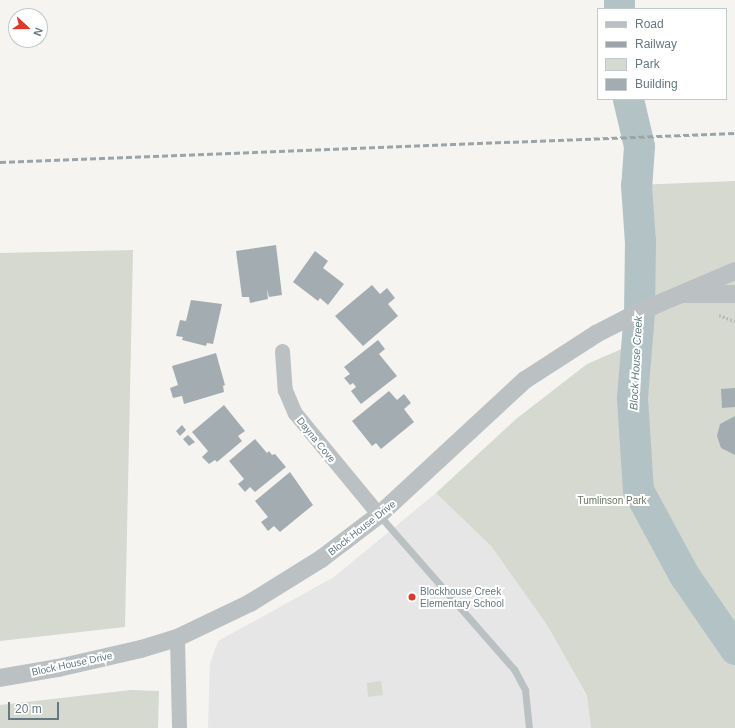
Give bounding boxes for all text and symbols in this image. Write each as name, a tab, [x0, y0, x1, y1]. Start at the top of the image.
north arrow	[8, 8, 48, 48]
legend	[597, 8, 727, 100]
text: Road	[635, 17, 664, 31]
text: N	[31, 26, 45, 38]
text: Railway	[635, 37, 677, 51]
text: Park	[635, 57, 660, 71]
text: Building	[635, 77, 678, 91]
water label: Block House Creek	[627, 316, 645, 410]
street label: Dayna Cove	[294, 415, 338, 465]
park label: Tumlinson Park	[577, 495, 647, 507]
street label: Block House Drive	[326, 498, 398, 558]
place label: Blockhouse Creek Elementary School	[420, 585, 504, 608]
marker: Blockhouse Creek Elementary School	[407, 592, 417, 602]
street label: Block House Drive	[31, 650, 113, 678]
scale bar	[10, 694, 61, 720]
text: 20 m	[15, 702, 42, 716]

